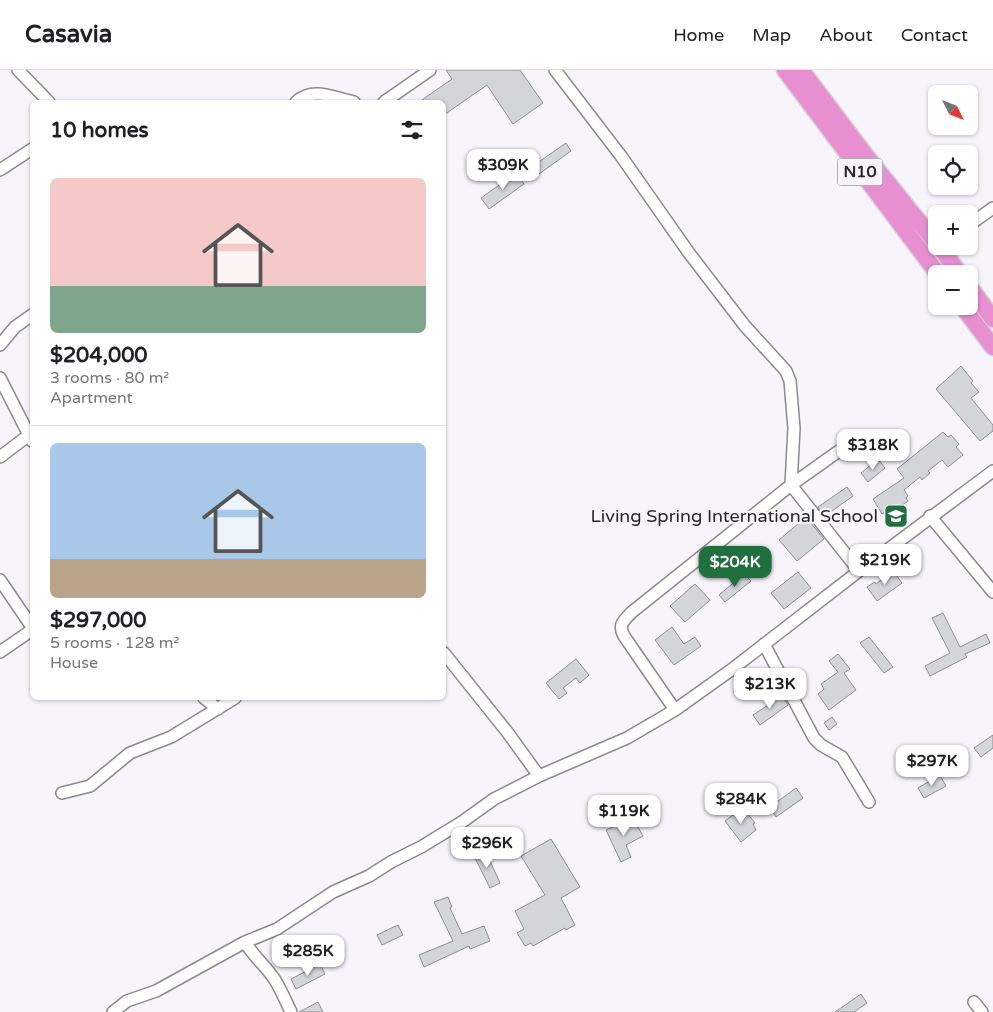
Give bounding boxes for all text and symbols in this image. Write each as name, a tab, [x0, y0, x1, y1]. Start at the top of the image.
text: Casavia	[25, 20, 112, 49]
text: Home	[673, 24, 724, 46]
text: Map	[752, 24, 791, 46]
text: About	[819, 24, 873, 46]
text: Contact	[901, 24, 968, 46]
north arrow	[928, 85, 978, 135]
map controls	[928, 85, 978, 315]
icon: filters	[398, 116, 426, 144]
text: 10 homes	[50, 118, 149, 143]
button: locate	[928, 145, 978, 195]
pin: $309K	[468, 148, 538, 191]
text: $309K	[478, 155, 528, 175]
road number: N10	[838, 158, 882, 185]
button: +	[928, 205, 978, 255]
icon: home	[193, 210, 283, 300]
button: −	[928, 265, 978, 315]
text: $204,000	[50, 343, 148, 368]
text: 3 rooms · 80 m²	[50, 368, 169, 388]
text: Apartment	[50, 388, 133, 408]
pin: $318K	[838, 428, 908, 471]
text: $318K	[848, 435, 898, 455]
icon: home	[193, 476, 283, 566]
school or university icon: Living Spring International School	[883, 503, 909, 529]
place label: Living Spring International School	[591, 505, 878, 527]
pin: $219K	[850, 544, 920, 586]
pin: $204K	[700, 546, 770, 588]
text: $219K	[860, 550, 910, 570]
text: $204K	[710, 552, 760, 572]
text: $297,000	[50, 608, 146, 633]
text: 5 rooms · 128 m²	[50, 633, 179, 653]
text: House	[50, 653, 98, 673]
pin: $213K	[735, 668, 805, 710]
text: $213K	[745, 674, 795, 694]
pin: $297K	[897, 744, 967, 787]
text: $297K	[907, 751, 957, 771]
pin: $284K	[706, 782, 776, 825]
text: $284K	[716, 789, 766, 809]
pin: $119K	[589, 794, 659, 837]
text: $119K	[599, 801, 649, 821]
pin: $296K	[452, 826, 522, 869]
text: $296K	[462, 833, 512, 853]
pin: $285K	[273, 934, 343, 977]
text: $285K	[283, 941, 333, 961]

